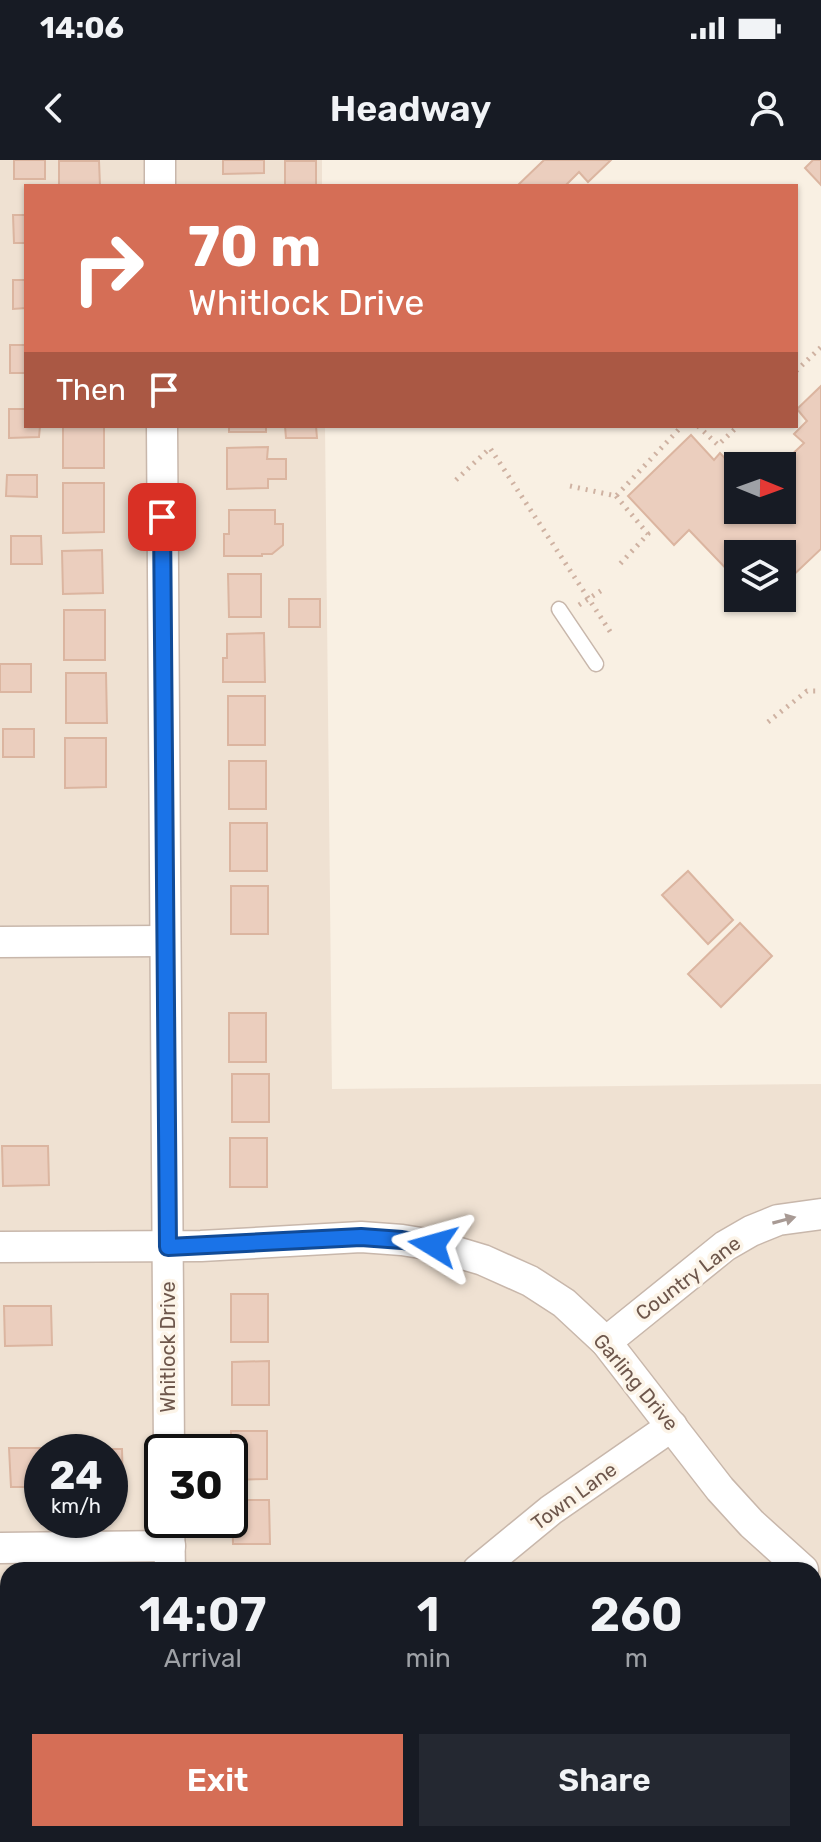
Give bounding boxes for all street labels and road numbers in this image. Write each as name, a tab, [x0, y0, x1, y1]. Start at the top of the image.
street label: Country Lane	[631, 1231, 745, 1325]
street label: Whitlock Drive	[156, 1281, 180, 1413]
street label: Garling Drive	[589, 1329, 683, 1435]
street label: Town Lane	[527, 1457, 621, 1535]

